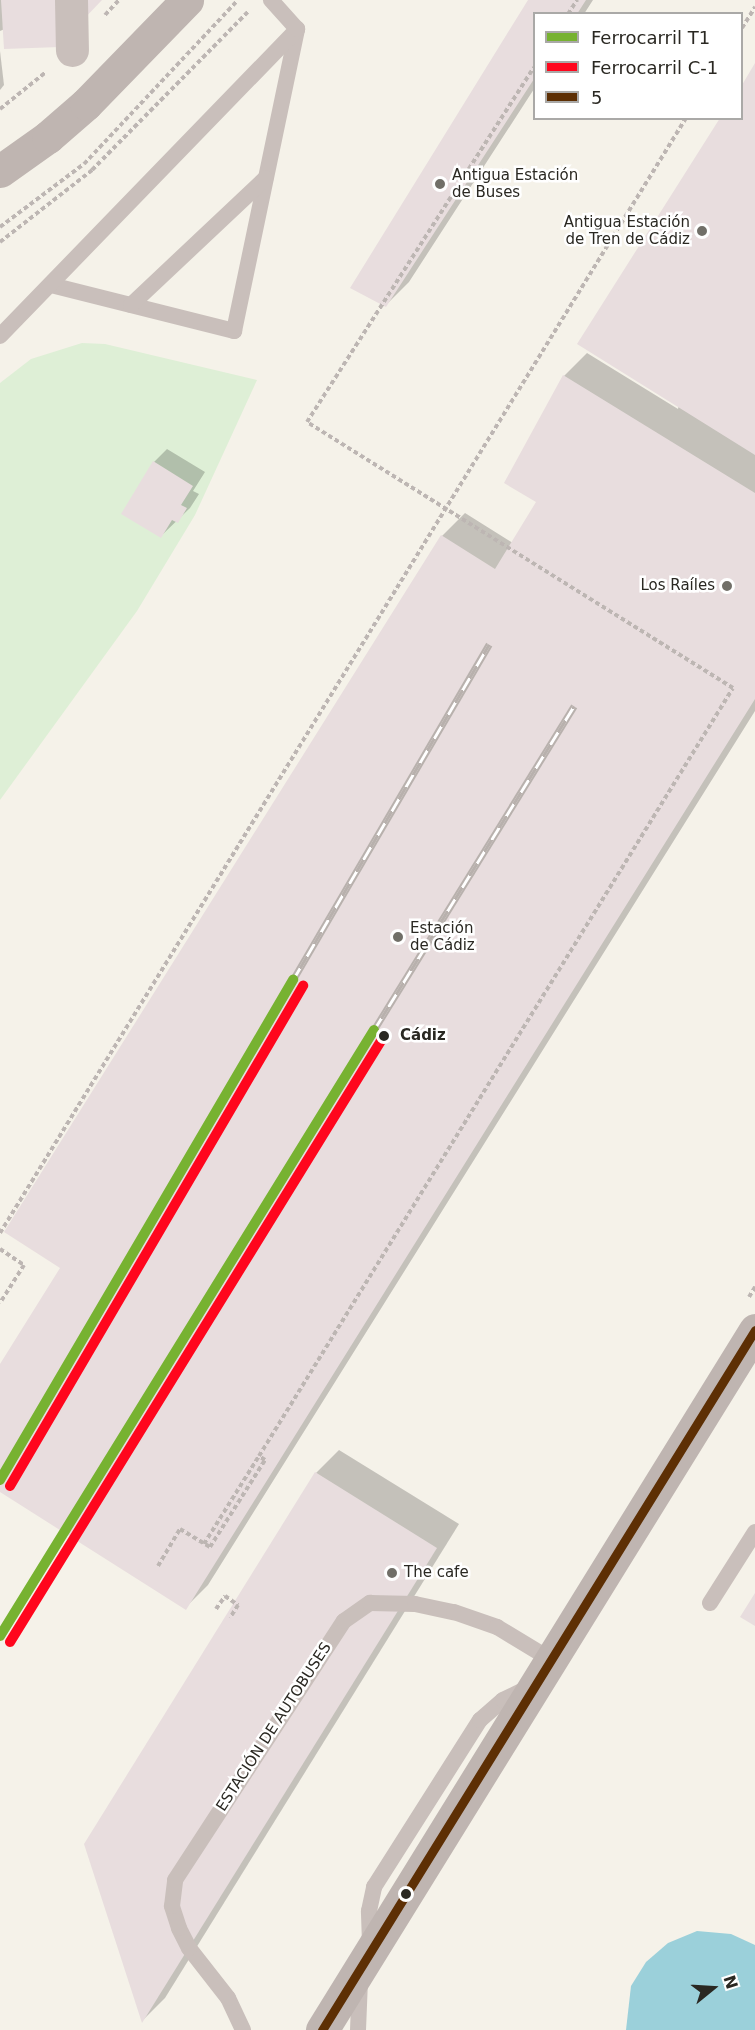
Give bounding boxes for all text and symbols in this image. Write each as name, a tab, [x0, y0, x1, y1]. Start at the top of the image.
legend	[533, 12, 743, 120]
text: Ferrocarril T1	[591, 27, 710, 48]
text: Ferrocarril C-1	[591, 57, 718, 78]
text: 5	[591, 87, 602, 108]
place label: Antigua Estación de Buses	[452, 166, 578, 201]
marker: Antigua Estación de Buses	[433, 177, 447, 191]
place label: Antigua Estación de Tren de Cádiz	[564, 213, 690, 248]
marker: Antigua Estación de Tren de Cádiz	[695, 224, 709, 238]
place label: Los Raíles	[640, 577, 715, 595]
marker: Los Raíles	[720, 579, 734, 593]
place label: Estación de Cádiz	[410, 919, 475, 954]
marker: Estación de Cádiz	[391, 930, 405, 944]
marker: Cádiz	[373, 1025, 395, 1047]
place label: Cádiz	[400, 1027, 446, 1045]
place label: The cafe	[404, 1564, 469, 1582]
marker: The cafe	[385, 1566, 399, 1580]
street label: ESTACIÓN DE AUTOBUSES	[213, 1639, 335, 1815]
unlabelled marker	[400, 1888, 412, 1900]
north arrow	[683, 1958, 743, 2018]
text: N	[719, 1973, 742, 1992]

